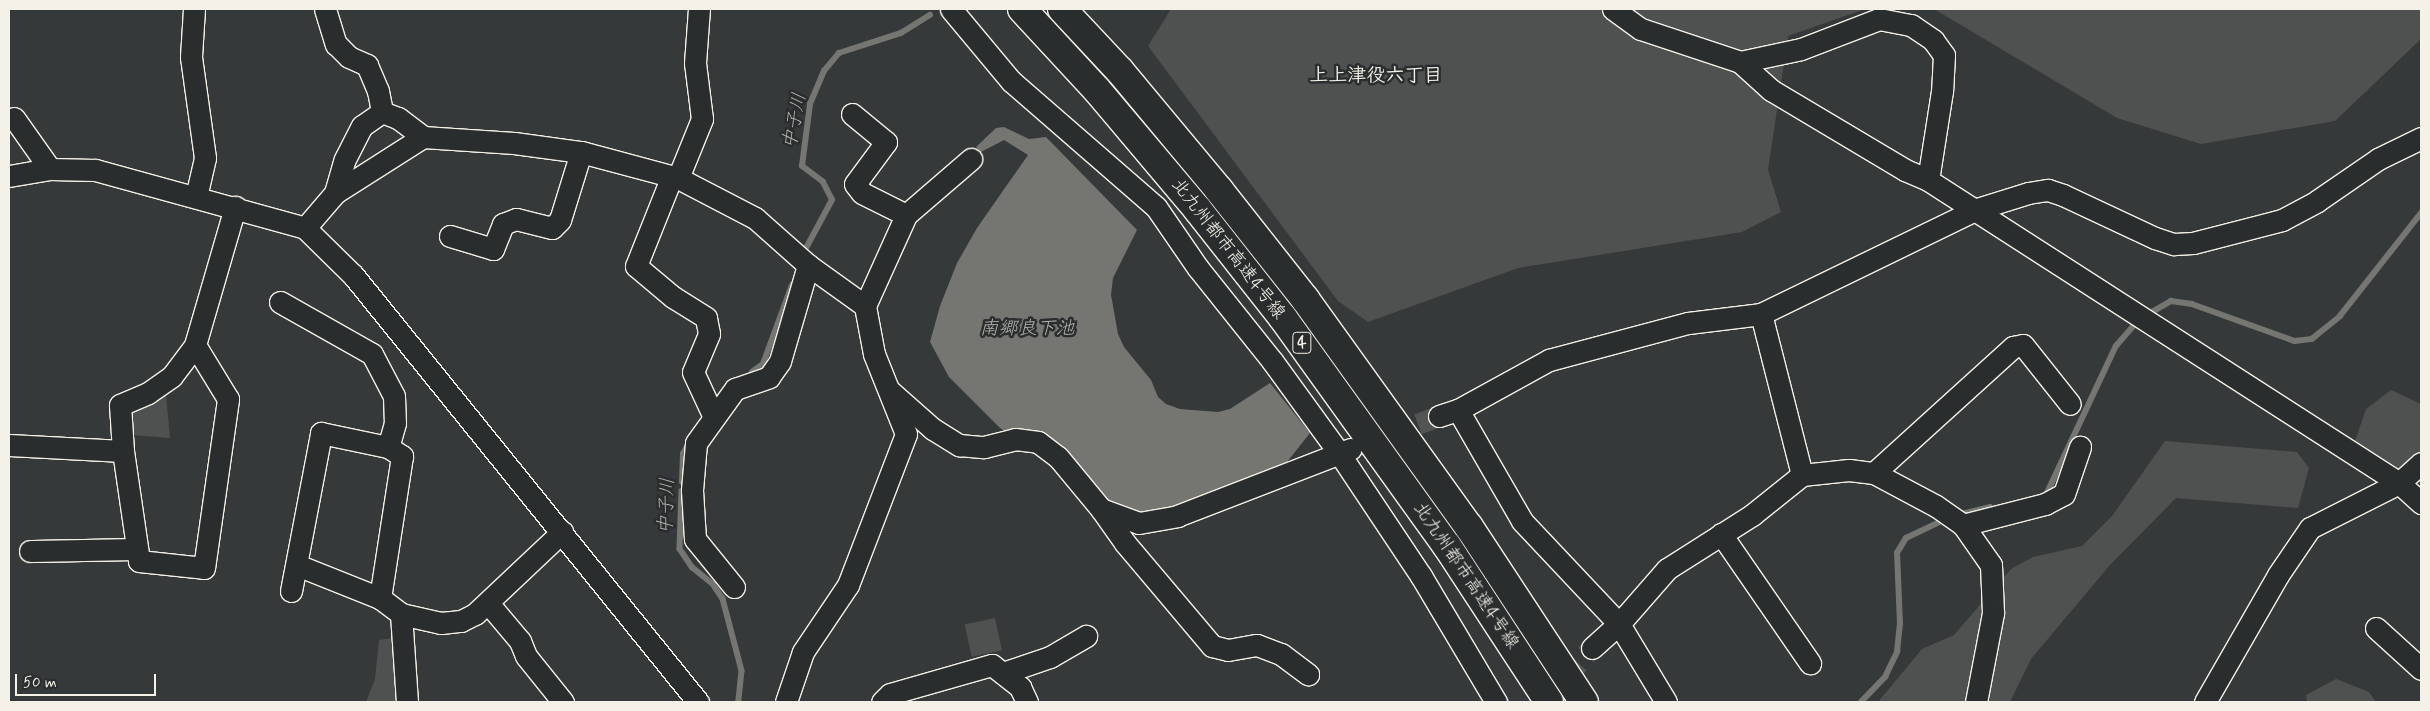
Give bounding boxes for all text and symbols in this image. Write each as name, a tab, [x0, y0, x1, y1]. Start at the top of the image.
district label: 上上津役六丁目	[1310, 65, 1442, 87]
water label: 中子川	[778, 91, 812, 151]
street label: 北九州都市高速4号線	[1166, 174, 1290, 324]
water label: 南郷良下池	[980, 318, 1074, 340]
road number: 4	[1292, 329, 1312, 356]
water label: 中子川	[655, 477, 679, 535]
street label: 北九州都市高速4号線	[1409, 498, 1523, 654]
scale bar	[18, 664, 159, 696]
text: 50 m	[23, 673, 57, 693]

